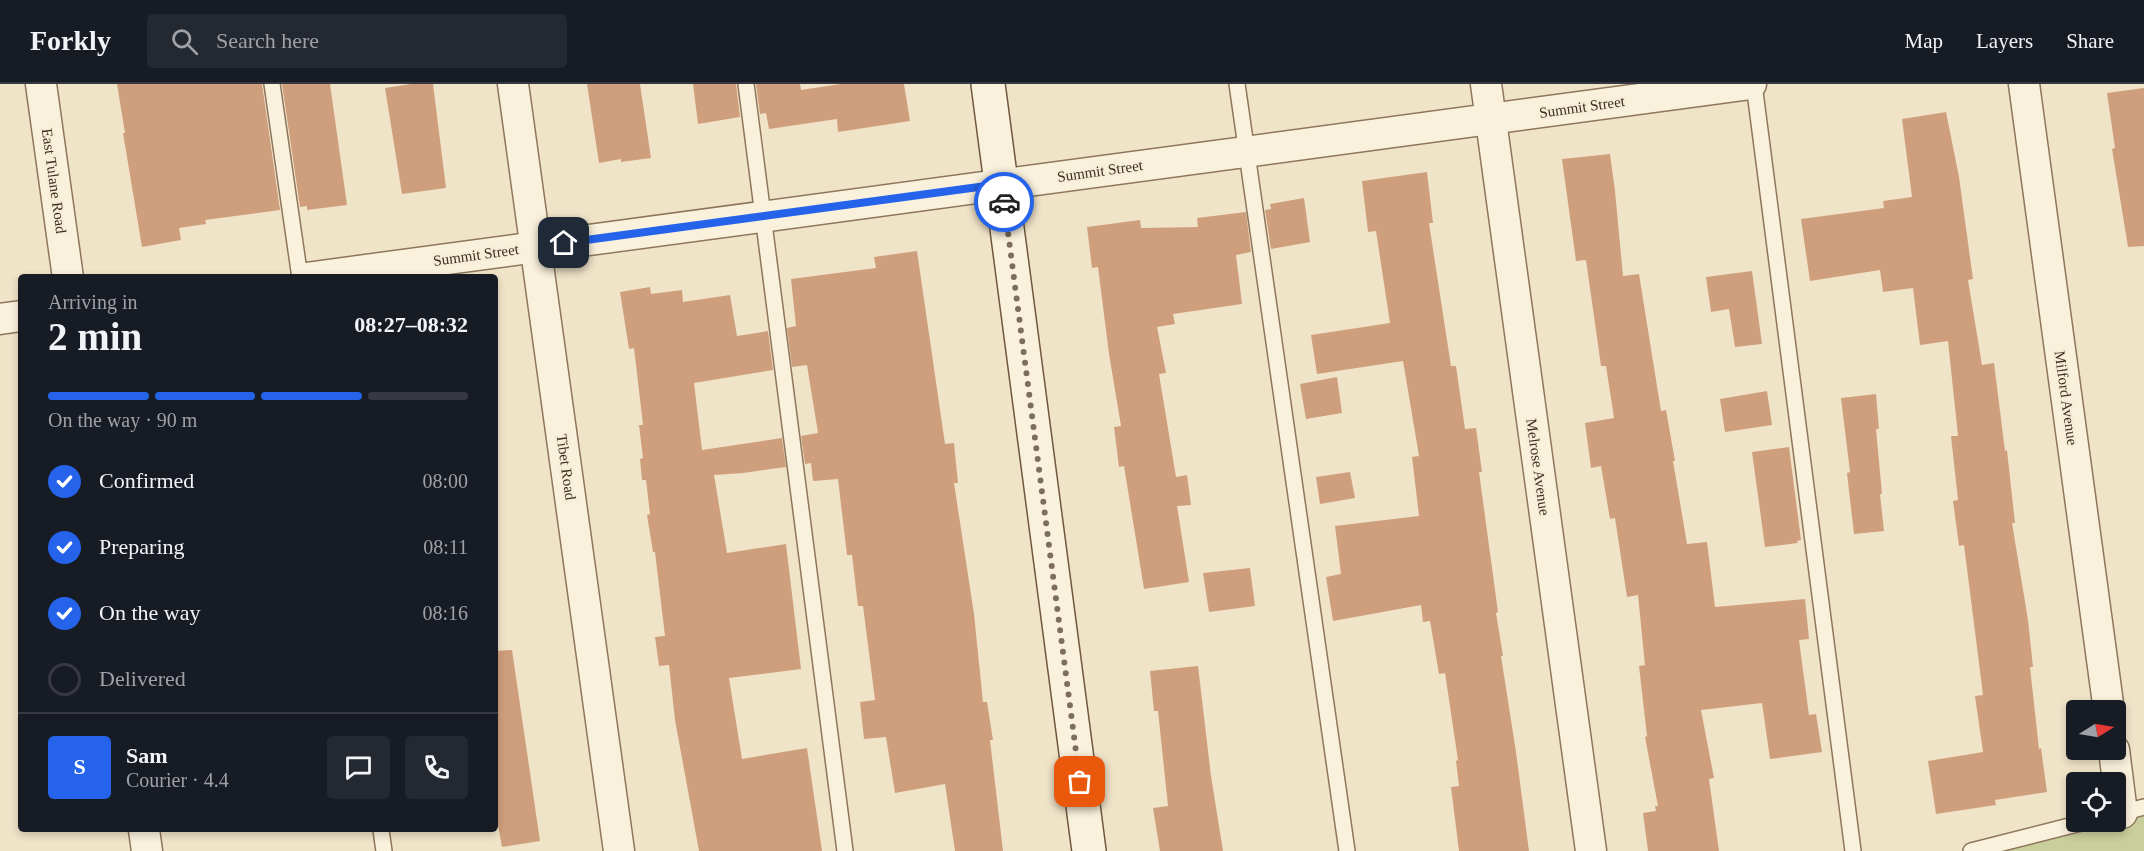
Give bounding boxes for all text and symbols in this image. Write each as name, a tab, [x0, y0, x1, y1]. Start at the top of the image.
search box	[147, 14, 567, 68]
text: Forkly	[30, 25, 111, 56]
icon: search	[168, 25, 201, 58]
text: Search here	[216, 28, 319, 53]
text: Map	[1905, 29, 1943, 53]
text: Layers	[1976, 29, 2033, 53]
text: Share	[2066, 29, 2114, 53]
street label: Summit Street	[1538, 93, 1627, 121]
street label: East Tulane Road	[39, 127, 69, 235]
street label: Summit Street	[1056, 157, 1145, 185]
courier	[974, 172, 1034, 232]
icon: car	[988, 186, 1021, 219]
pin	[538, 217, 589, 268]
icon: home	[547, 226, 580, 259]
street label: Summit Street	[432, 241, 521, 269]
text: Arriving in	[48, 291, 137, 313]
text: 08:27–08:32	[354, 312, 468, 337]
text: 2 min	[48, 315, 142, 358]
street label: Milford Avenue	[2051, 350, 2081, 447]
text: On the way · 90 m	[48, 409, 197, 431]
street label: Melrose Avenue	[1523, 418, 1553, 517]
street label: Tibet Road	[553, 433, 579, 502]
icon: check	[48, 465, 81, 498]
text: Confirmed	[99, 468, 194, 493]
text: 08:00	[422, 470, 468, 492]
icon: check	[48, 531, 81, 564]
text: Preparing	[99, 534, 185, 559]
text: 08:11	[423, 536, 468, 558]
icon: check	[48, 597, 81, 630]
text: On the way	[99, 600, 200, 625]
text: 08:16	[422, 602, 468, 624]
text: Delivered	[99, 666, 186, 691]
north arrow	[2066, 700, 2126, 760]
map controls	[2066, 700, 2126, 832]
button: chat	[327, 736, 390, 799]
button: phone	[405, 736, 468, 799]
text: Sam	[126, 743, 168, 768]
text: S	[73, 754, 86, 779]
pin	[1054, 756, 1105, 807]
icon: bag	[1063, 765, 1096, 798]
text: Courier · 4.4	[126, 769, 229, 791]
button: locate	[2066, 772, 2126, 832]

